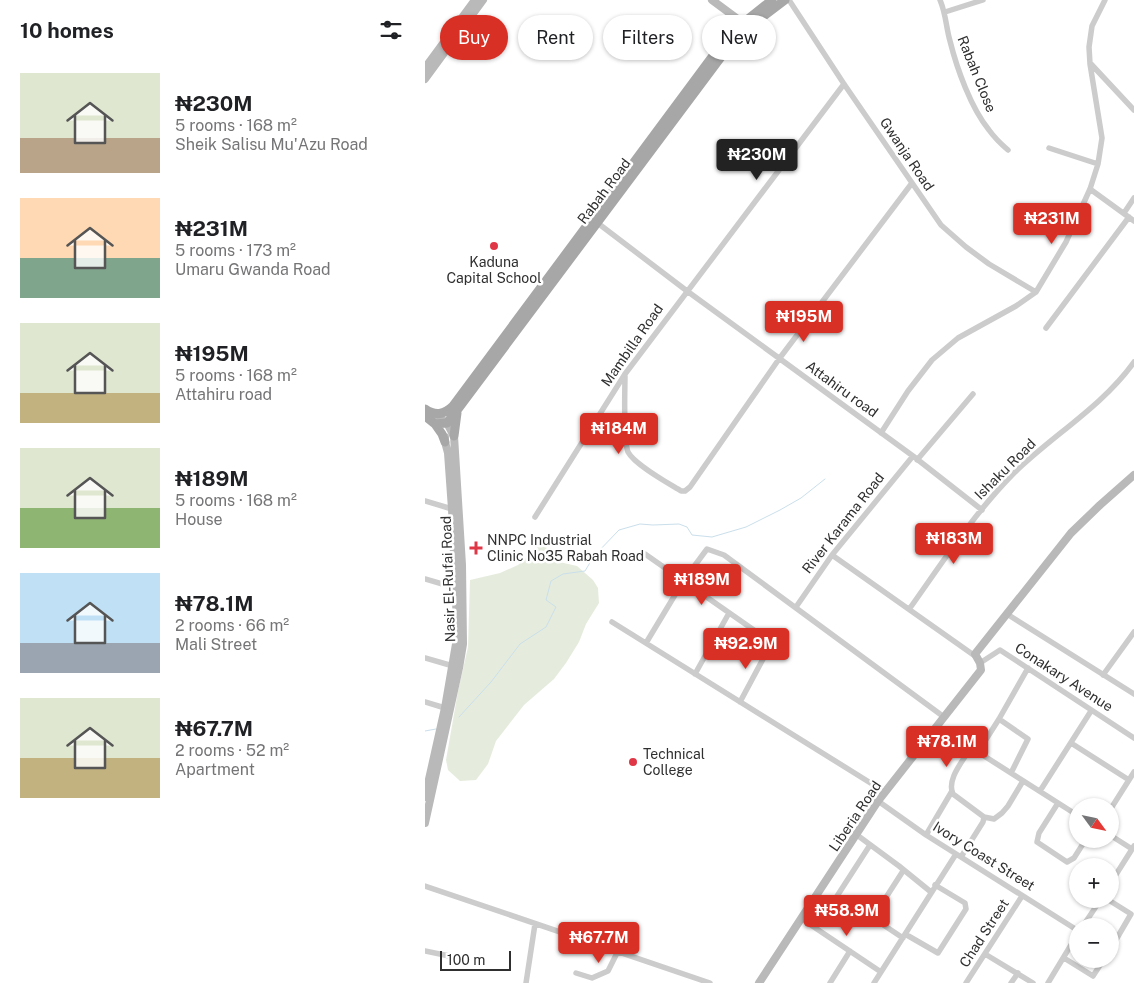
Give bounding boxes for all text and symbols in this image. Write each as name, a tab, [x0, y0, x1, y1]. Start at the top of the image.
chip: Buy	[440, 15, 508, 60]
chip: Rent	[518, 15, 593, 60]
chip: Filters	[603, 15, 692, 60]
chip: New	[702, 15, 776, 60]
icon: filters	[377, 16, 405, 44]
text: 10 homes	[20, 18, 114, 43]
street label: Rabah Close	[954, 33, 1000, 115]
text: ₦230M	[175, 91, 252, 116]
icon: home	[60, 93, 120, 153]
street label: Gwanja Road	[877, 114, 937, 194]
text: 5 rooms · 168 m²	[175, 116, 297, 135]
text: Sheik Salisu Mu'Azu Road	[175, 135, 368, 154]
pin: ₦230M	[722, 138, 792, 181]
text: ₦230M	[727, 145, 787, 164]
street label: Rabah Road	[574, 155, 634, 227]
pin: ₦231M	[1017, 202, 1087, 245]
text: ₦231M	[1024, 209, 1080, 228]
text: ₦231M	[175, 216, 248, 241]
icon: home	[60, 218, 120, 278]
marker: Kaduna Capital School	[488, 240, 500, 252]
text: 5 rooms · 173 m²	[175, 241, 296, 260]
place label: Kaduna Capital School	[447, 254, 541, 286]
text: Umaru Gwanda Road	[175, 260, 331, 279]
pin: ₦195M	[769, 300, 839, 343]
street label: Mambilla Road	[598, 301, 666, 389]
text: ₦195M	[776, 307, 832, 326]
text: ₦195M	[175, 341, 249, 366]
icon: home	[60, 343, 120, 403]
street label: Attahiru road	[803, 358, 881, 420]
text: 5 rooms · 168 m²	[175, 366, 297, 385]
text: Attahiru road	[175, 385, 272, 404]
pin: ₦184M	[584, 412, 654, 455]
text: ₦184M	[591, 419, 647, 438]
street label: Ishaku Road	[971, 435, 1039, 503]
text: ₦189M	[175, 466, 249, 491]
icon: home	[60, 468, 120, 528]
street label: River Karama Road	[799, 470, 887, 576]
text: 5 rooms · 168 m²	[175, 491, 297, 510]
text: House	[175, 510, 223, 529]
street label: Nasir El-Rufai Road	[438, 516, 458, 642]
pin: ₦183M	[919, 522, 989, 565]
text: ₦183M	[926, 529, 982, 548]
place label: NNPC Industrial Clinic No35 Rabah Road	[487, 532, 644, 564]
marker: NNPC Industrial Clinic No35 Rabah Road	[469, 541, 483, 555]
pin: ₦189M	[667, 564, 737, 606]
text: ₦189M	[674, 570, 730, 589]
text: ₦78.1M	[175, 591, 253, 616]
icon: home	[60, 593, 120, 653]
text: 2 rooms · 66 m²	[175, 616, 289, 635]
pin: ₦92.9M	[705, 628, 787, 670]
text: ₦92.9M	[714, 634, 778, 653]
text: Mali Street	[175, 635, 257, 654]
street label: Conakary Avenue	[1012, 639, 1116, 715]
text: ₦67.7M	[175, 716, 253, 741]
icon: home	[60, 718, 120, 778]
pin: ₦78.1M	[906, 726, 988, 768]
text: ₦78.1M	[917, 732, 977, 751]
text: 2 rooms · 52 m²	[175, 741, 289, 760]
place label: Technical College	[643, 746, 705, 778]
marker: Technical College	[627, 756, 639, 768]
text: Apartment	[175, 760, 255, 779]
street label: Liberia Road	[826, 778, 884, 854]
north arrow	[1069, 798, 1119, 848]
map controls	[1069, 798, 1119, 968]
street label: Ivory Coast Street	[930, 818, 1038, 894]
button: +	[1069, 858, 1119, 908]
pin: ₦58.9M	[806, 894, 888, 937]
street label: Chad Street	[956, 896, 1012, 970]
text: ₦58.9M	[815, 901, 879, 920]
button: −	[1069, 918, 1119, 968]
pin: ₦67.7M	[558, 922, 640, 964]
text: ₦67.7M	[569, 928, 629, 947]
scale bar	[440, 948, 511, 971]
text: 100 m	[447, 952, 485, 968]

